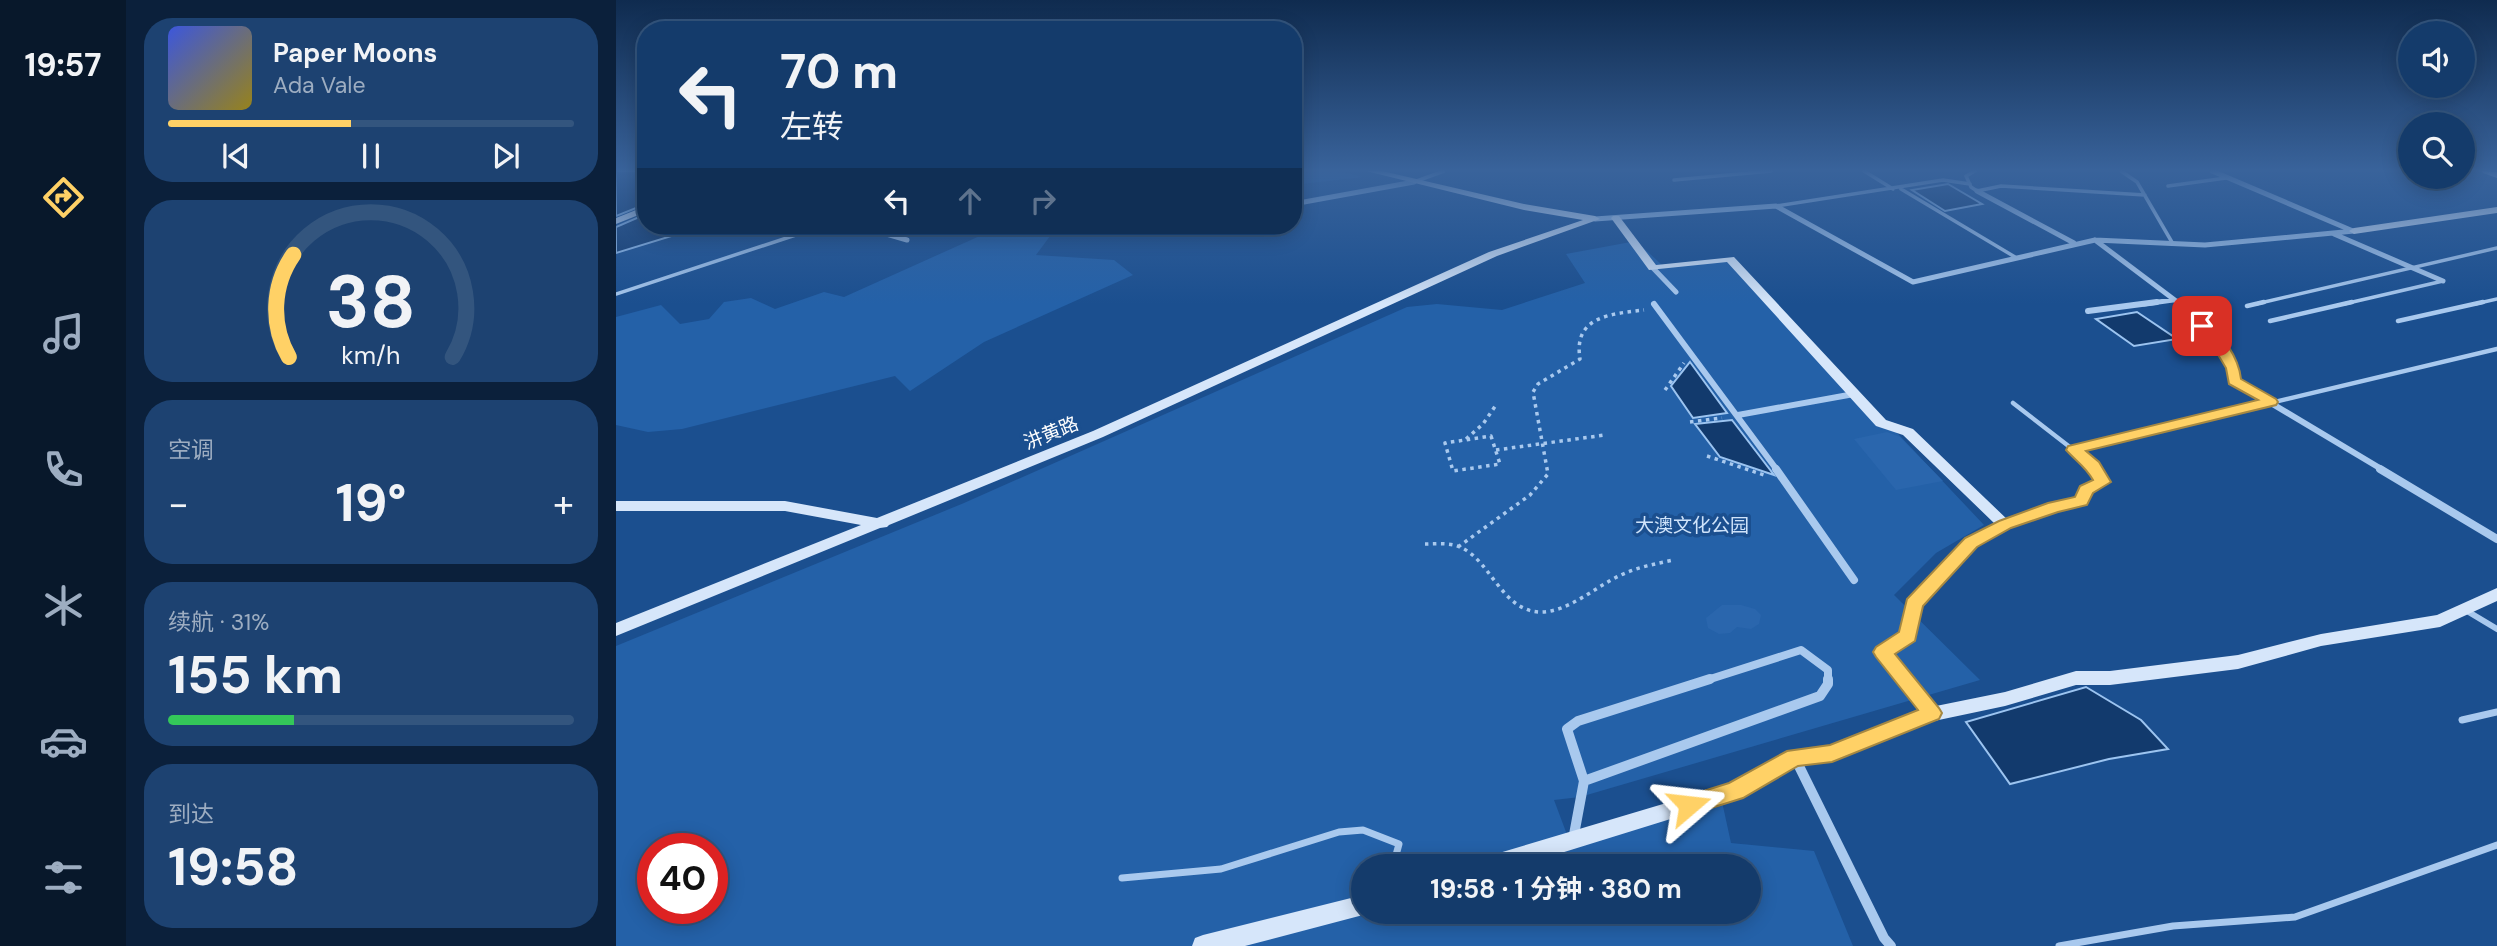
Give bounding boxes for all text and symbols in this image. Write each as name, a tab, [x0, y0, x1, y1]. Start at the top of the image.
map controls	[2398, 21, 2475, 189]
button: sound	[2398, 21, 2475, 98]
text: Paper Moons	[273, 36, 437, 70]
text: 70 m	[780, 39, 898, 103]
text: 19:57	[25, 44, 101, 86]
icon: left	[665, 49, 756, 140]
text: Ada Vale	[273, 70, 366, 100]
text: 左转	[780, 106, 844, 148]
button: search	[2398, 112, 2475, 189]
icon: previous	[217, 137, 255, 175]
icon: pause	[352, 137, 390, 175]
icon: next	[487, 137, 525, 175]
icon: directions	[39, 173, 88, 222]
icon: left	[878, 182, 916, 220]
icon: ahead	[951, 182, 989, 220]
icon: right	[1024, 182, 1062, 220]
text: 38	[326, 255, 416, 350]
pin	[2172, 296, 2232, 356]
icon: arrive	[2183, 307, 2221, 345]
icon: music	[39, 309, 88, 358]
text: km/h	[341, 339, 401, 372]
street label: 汫黄路	[1020, 411, 1082, 455]
text: 空调	[168, 435, 214, 465]
icon: phone	[39, 445, 88, 494]
text: 19°	[336, 469, 406, 537]
text: −	[168, 479, 189, 529]
text: +	[553, 479, 574, 529]
park label: 大澳文化公园	[1635, 513, 1749, 538]
icon: climate	[39, 581, 88, 630]
text: 续航 · 31%	[168, 607, 269, 637]
text: 155 km	[168, 641, 343, 709]
icon: car	[39, 717, 88, 766]
position arrow	[1652, 768, 1726, 842]
text: 到达	[168, 799, 214, 829]
text: 19:58	[168, 833, 298, 901]
speed limit sign: 40	[637, 833, 728, 924]
icon: filters	[39, 853, 88, 902]
text: 19:58 · 1 分钟 · 380 m	[1430, 872, 1682, 906]

